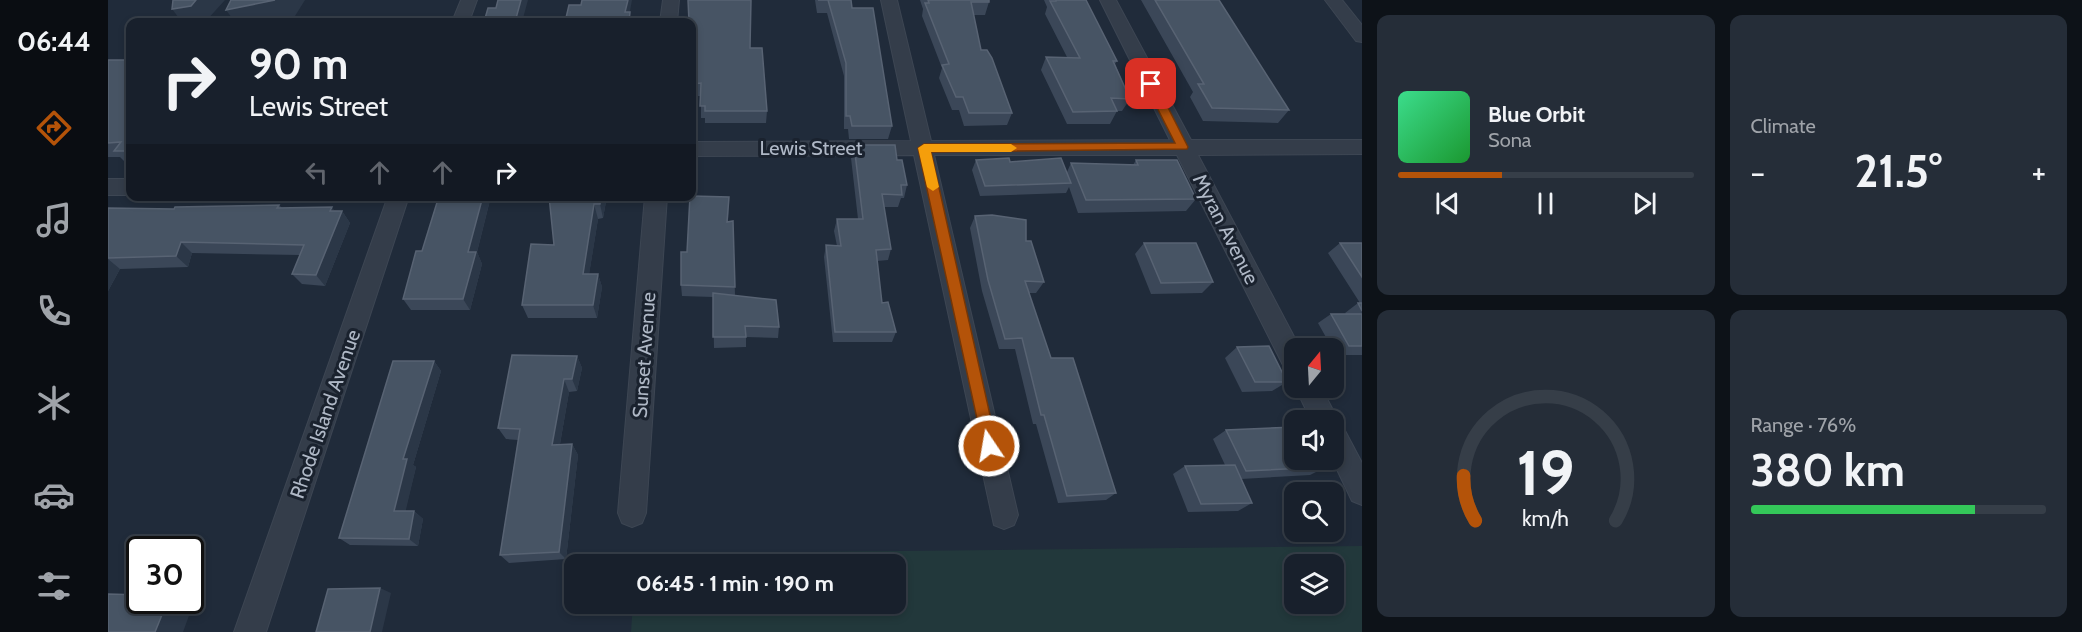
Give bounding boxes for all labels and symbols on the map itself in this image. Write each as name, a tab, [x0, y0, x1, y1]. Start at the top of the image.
pin	[1125, 58, 1176, 109]
street label: Lewis Street	[760, 136, 863, 160]
street label: Myran Avenue	[1188, 170, 1264, 288]
street label: Sunset Avenue	[628, 291, 660, 419]
street label: Rhode Island Avenue	[285, 326, 365, 502]
north arrow	[1284, 338, 1344, 398]
position arrow	[957, 414, 1021, 478]
speed limit sign: 30	[126, 536, 204, 614]

